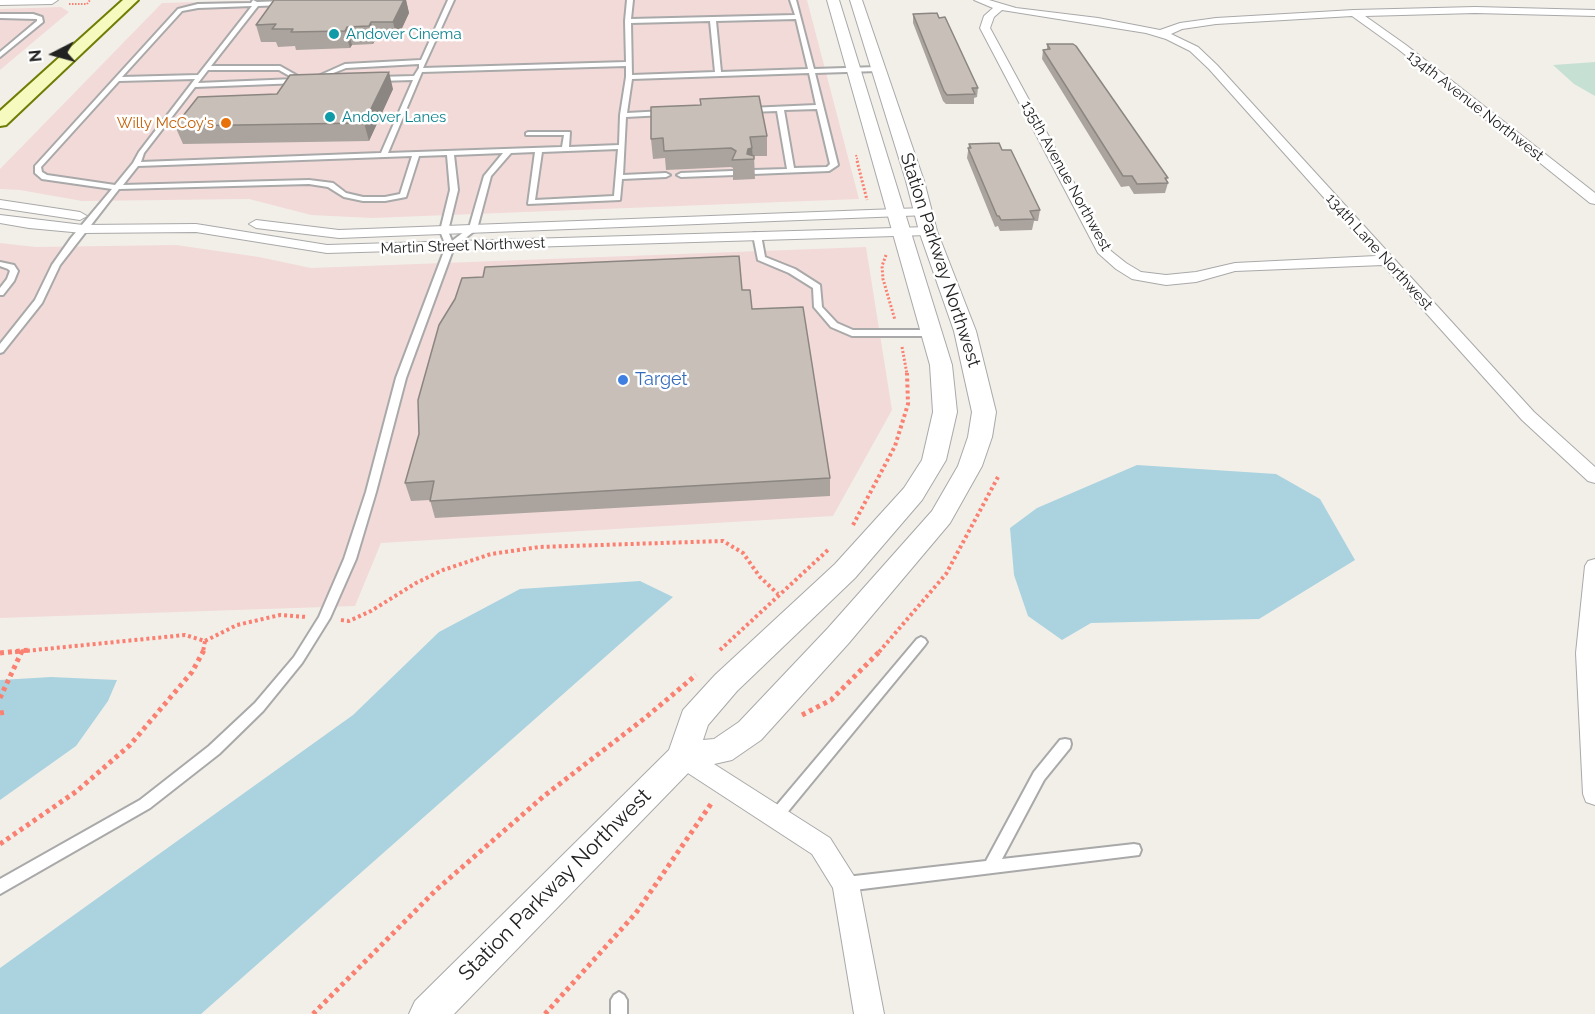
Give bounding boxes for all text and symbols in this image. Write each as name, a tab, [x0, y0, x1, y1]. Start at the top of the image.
north arrow	[24, 24, 84, 84]
place label: Andover Cinema	[346, 25, 462, 43]
marker: Andover Cinema	[327, 27, 341, 41]
street label: 134th Avenue Northwest	[1403, 47, 1547, 165]
text: N	[26, 49, 46, 63]
street label: 135th Avenue Northwest	[1017, 98, 1115, 254]
place label: Andover Lanes	[342, 108, 446, 126]
marker: Andover Lanes	[323, 110, 337, 124]
place label: Willy McCoy's	[117, 114, 214, 132]
marker: Willy McCoy's	[219, 116, 233, 130]
street label: Station Parkway Northwest	[895, 150, 985, 370]
street label: 134th Lane Northwest	[1322, 190, 1436, 314]
street label: Martin Street Northwest	[380, 234, 546, 258]
place label: Target	[635, 369, 688, 391]
marker: Target	[616, 373, 630, 387]
street label: Station Parkway Northwest	[454, 784, 656, 986]

